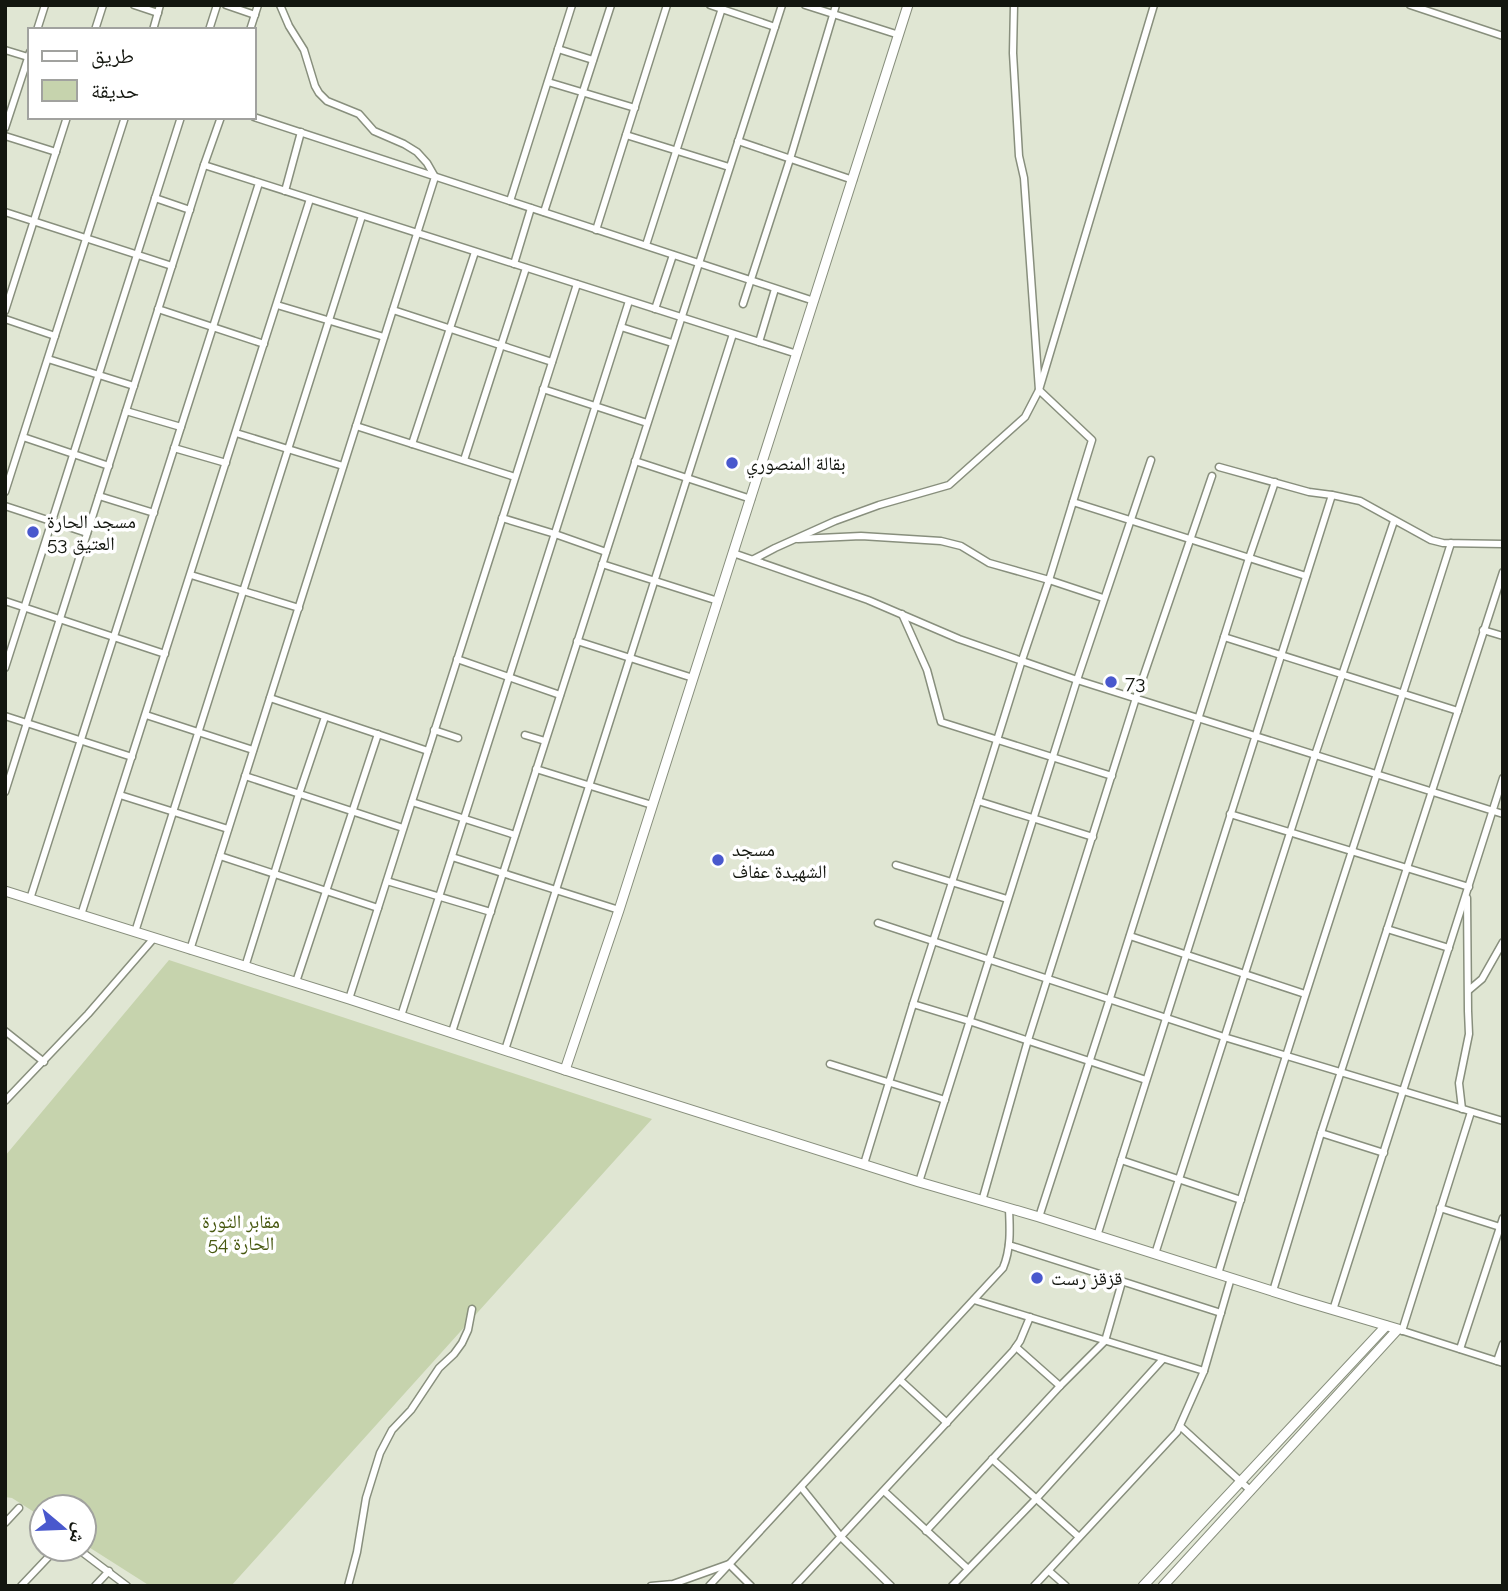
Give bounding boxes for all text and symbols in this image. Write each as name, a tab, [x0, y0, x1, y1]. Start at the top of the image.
legend	[28, 28, 256, 119]
text: طريق	[91, 43, 134, 69]
text: حديقة	[91, 78, 139, 103]
place label: بقالة المنصوري	[746, 452, 846, 479]
marker: بقالة المنصوري	[724, 455, 740, 471]
place label: مسجد الحارة 53 العتيق	[47, 510, 136, 555]
marker: مسجد الحارة 53 العتيق	[25, 524, 41, 540]
place label: 73	[1125, 671, 1145, 693]
marker: 73	[1103, 674, 1119, 690]
place label: مسجد الشهيدة عفاف	[732, 838, 827, 883]
marker: مسجد الشهيدة عفاف	[710, 852, 726, 868]
park label: مقابر الثورة الحارة 54	[202, 1210, 280, 1255]
place label: قزقز رست	[1051, 1267, 1123, 1290]
marker: قزقز رست	[1029, 1270, 1045, 1286]
north arrow	[28, 1493, 98, 1563]
text: ش	[64, 1520, 93, 1547]

